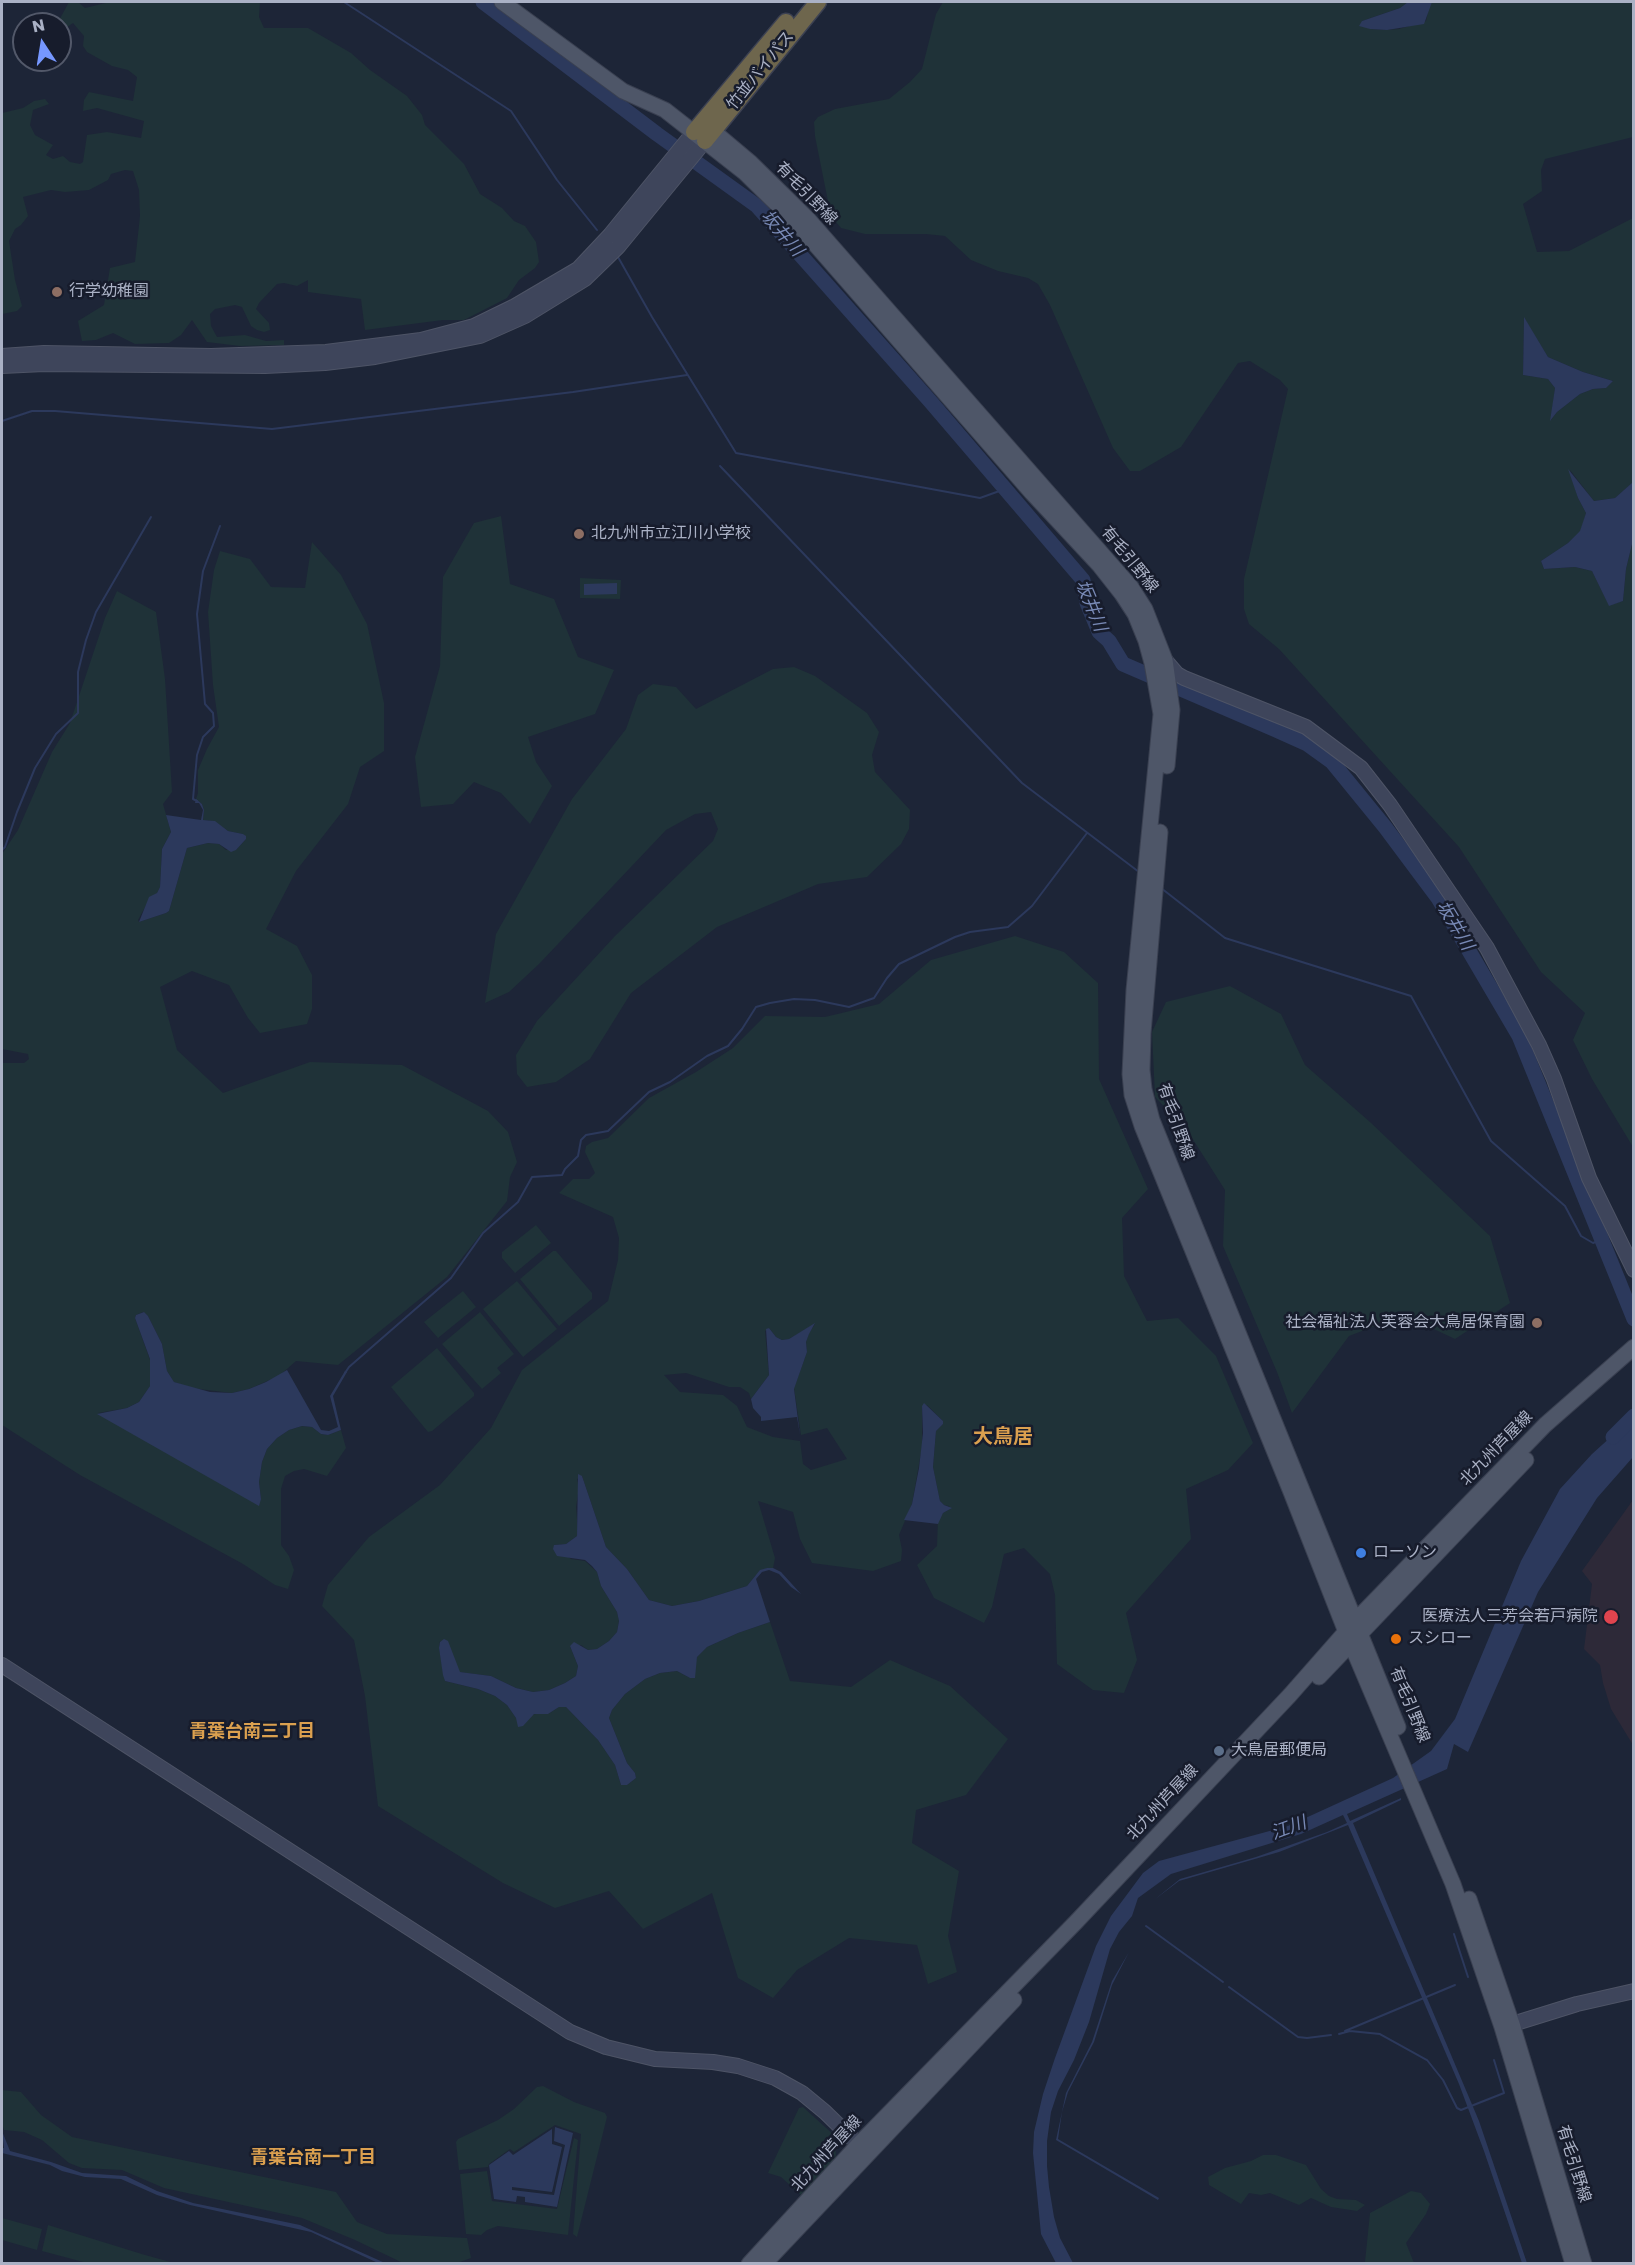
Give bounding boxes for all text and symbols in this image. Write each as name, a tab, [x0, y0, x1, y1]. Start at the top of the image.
north arrow	[12, 12, 72, 72]
text: N	[30, 13, 47, 38]
street label: 竹並バイパス	[723, 28, 799, 114]
street label: 有毛引野線	[771, 159, 841, 229]
water label: 坂井川	[755, 207, 807, 261]
place label: 行学幼稚園	[69, 282, 149, 302]
marker: 行学幼稚園	[50, 285, 64, 299]
street label: 有毛引野線	[1096, 523, 1162, 597]
place label: 北九州市立江川小学校	[591, 524, 751, 544]
marker: 北九州市立江川小学校	[572, 527, 586, 541]
water label: 坂井川	[1070, 577, 1110, 635]
water label: 坂井川	[1431, 897, 1477, 955]
street label: 有毛引野線	[1153, 1081, 1197, 1163]
place label: 社会福祉法人芙蓉会大鳥居保育園	[1285, 1313, 1525, 1333]
marker: 社会福祉法人芙蓉会大鳥居保育園	[1530, 1316, 1544, 1330]
street label: 北九州芦屋線	[1457, 1408, 1537, 1490]
district label: 大鳥居	[973, 1426, 1033, 1450]
place label: ローソン	[1373, 1543, 1437, 1563]
marker: ローソン	[1354, 1546, 1368, 1560]
place label: 医療法人三芳会若戸病院	[1422, 1607, 1598, 1627]
marker: 医療法人三芳会若戸病院	[1602, 1608, 1620, 1626]
place label: スシロー	[1408, 1629, 1472, 1649]
marker: スシロー	[1389, 1632, 1403, 1646]
street label: 有毛引野線	[1385, 1664, 1433, 1746]
district label: 青葉台南三丁目	[189, 1721, 315, 1743]
place label: 大鳥居郵便局	[1231, 1741, 1327, 1761]
marker: 大鳥居郵便局	[1212, 1744, 1226, 1758]
street label: 北九州芦屋線	[1123, 1761, 1203, 1845]
water label: 江川	[1268, 1813, 1310, 1845]
street label: 北九州芦屋線	[788, 2112, 866, 2196]
street label: 有毛引野線	[1552, 2123, 1594, 2205]
district label: 青葉台南一丁目	[250, 2147, 376, 2169]

